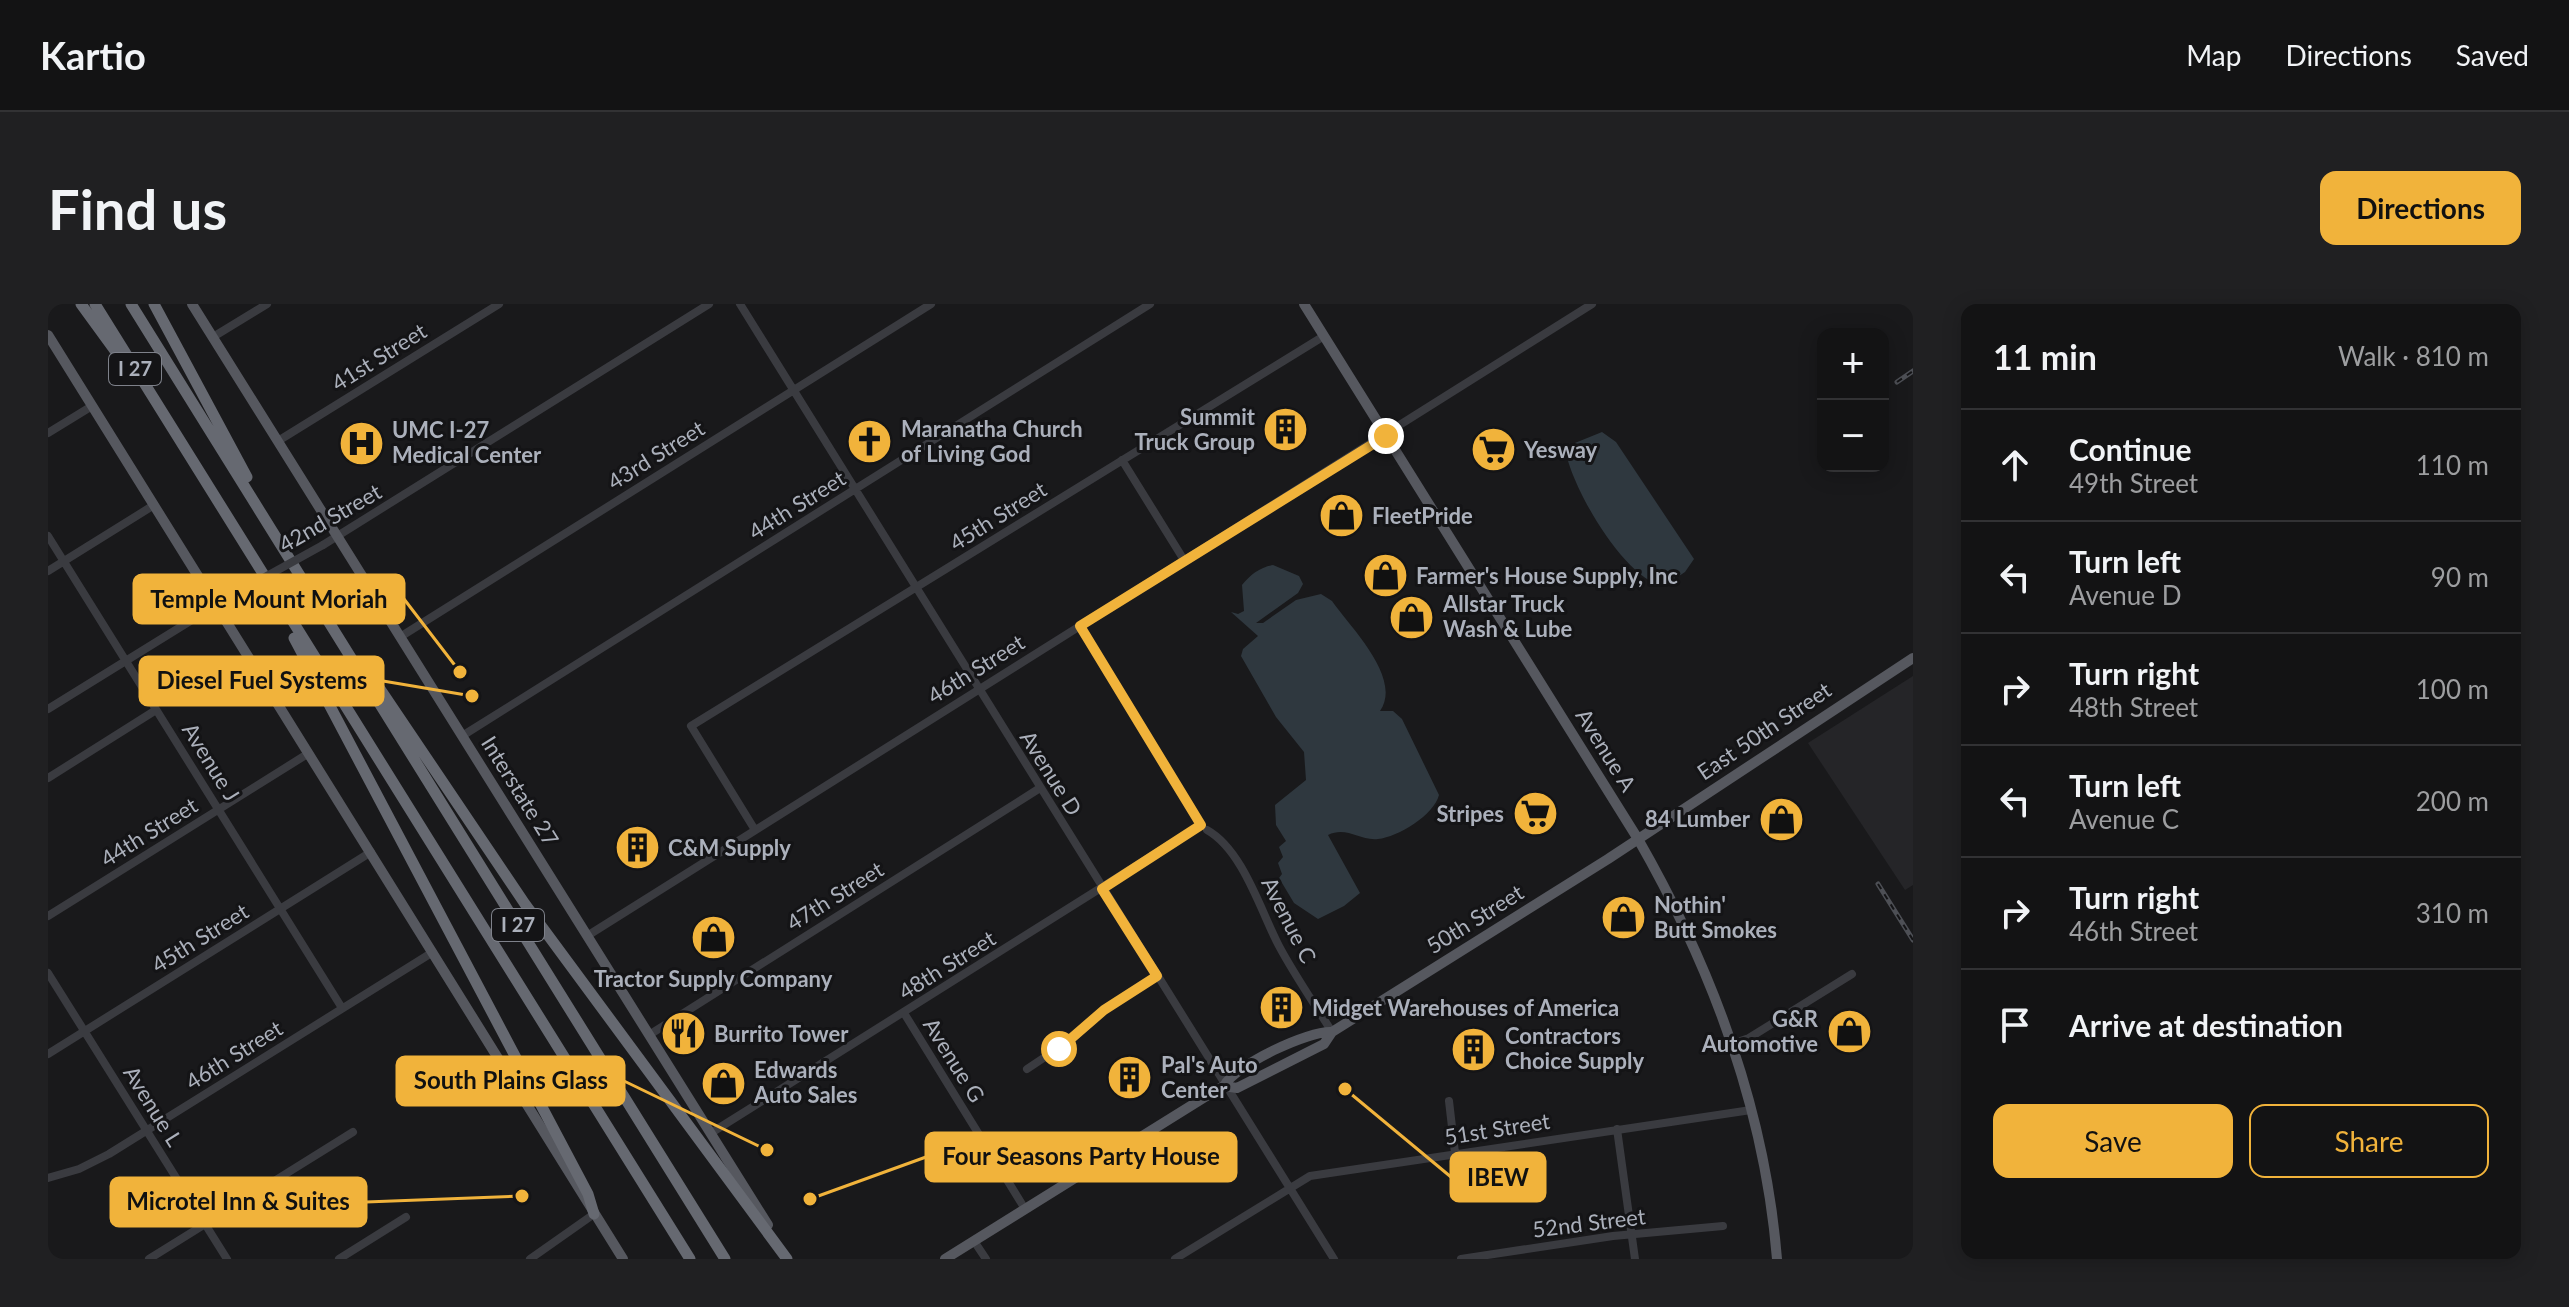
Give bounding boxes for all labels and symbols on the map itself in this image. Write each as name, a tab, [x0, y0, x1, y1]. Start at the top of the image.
street label: 41st Street	[326, 317, 431, 396]
road number: I 27	[109, 353, 161, 385]
place label: Summit Truck Group	[1134, 403, 1256, 455]
building icon: Summit Truck Group	[1262, 406, 1310, 454]
street label: 43rd Street	[602, 414, 709, 495]
place label: Maranatha Church of Living God	[901, 415, 1083, 467]
place label: UMC I-27 Medical Center	[392, 416, 542, 468]
church icon: Maranatha Church of Living God	[846, 418, 894, 466]
route end	[1368, 418, 1404, 454]
hospital icon: UMC I-27 Medical Center	[337, 419, 385, 467]
supermarket icon: Yesway	[1469, 426, 1517, 474]
place label: Yesway	[1523, 436, 1598, 463]
street label: 44th Street	[743, 464, 850, 545]
street label: 45th Street	[944, 475, 1051, 556]
street label: 42nd Street	[274, 477, 386, 558]
shop icon: FleetPride	[1317, 492, 1365, 540]
place label: FleetPride	[1372, 502, 1473, 529]
shop icon: Farmer's House Supply, Inc	[1361, 552, 1409, 600]
place label: Farmer's House Supply, Inc	[1416, 562, 1678, 589]
callout: Temple Mount Moriah	[134, 575, 404, 623]
text: Temple Mount Moriah	[150, 584, 388, 613]
place label: Allstar Truck Wash & Lube	[1442, 590, 1572, 642]
shop icon: Allstar Truck Wash & Lube	[1388, 593, 1436, 641]
street label: 46th Street	[922, 628, 1029, 709]
callout: Diesel Fuel Systems	[140, 657, 383, 705]
text: Diesel Fuel Systems	[157, 665, 367, 694]
street label: East 50th Street	[1692, 676, 1836, 785]
street label: Avenue A	[1570, 703, 1642, 796]
street label: Avenue J	[177, 718, 246, 806]
street label: Avenue D	[1015, 725, 1088, 820]
street label: Interstate 27	[476, 731, 565, 851]
supermarket icon: Stripes	[1511, 790, 1559, 838]
street label: 44th Street	[95, 791, 202, 872]
shop icon: 84 Lumber	[1757, 795, 1805, 843]
place label: Stripes	[1437, 800, 1504, 827]
place label: 84 Lumber	[1645, 805, 1751, 832]
building icon: C&M Supply	[613, 824, 661, 872]
place label: C&M Supply	[668, 834, 791, 861]
street label: 47th Street	[781, 855, 888, 936]
street label: Avenue C	[1256, 872, 1323, 968]
street label: 50th Street	[1421, 878, 1528, 959]
place label: Nothin' Butt Smokes	[1654, 891, 1777, 943]
shop icon: Nothin' Butt Smokes	[1599, 894, 1647, 942]
street label: 45th Street	[146, 897, 253, 978]
road number: I 27	[492, 909, 544, 941]
shop icon: Tractor Supply Company	[689, 914, 737, 962]
street label: 48th Street	[893, 924, 1000, 1005]
place label: Tractor Supply Company	[594, 965, 833, 992]
building icon: Midget Warehouses of America	[1257, 984, 1305, 1032]
place label: Midget Warehouses of America	[1312, 994, 1619, 1021]
place label: G&R Automotive	[1701, 1005, 1819, 1057]
shop icon: G&R Automotive	[1825, 1008, 1873, 1056]
restaurant icon: Burrito Tower	[659, 1010, 707, 1058]
street label: Avenue G	[918, 1012, 991, 1107]
street label: 46th Street	[180, 1014, 287, 1095]
place label: Burrito Tower	[714, 1020, 849, 1047]
place label: Contractors Choice Supply	[1505, 1022, 1644, 1074]
building icon: Contractors Choice Supply	[1450, 1025, 1498, 1073]
route start	[1041, 1031, 1077, 1067]
place label: Pal's Auto Center	[1161, 1051, 1258, 1103]
building icon: Pal's Auto Center	[1106, 1054, 1154, 1102]
place label: Edwards Auto Sales	[753, 1056, 858, 1108]
callout: South Plains Glass	[397, 1057, 624, 1105]
shop icon: Edwards Auto Sales	[699, 1059, 747, 1107]
street label: Avenue L	[118, 1061, 189, 1151]
text: South Plains Glass	[414, 1065, 608, 1094]
street label: 51st Street	[1442, 1107, 1552, 1150]
callout: Four Seasons Party House	[926, 1133, 1236, 1181]
text: Four Seasons Party House	[942, 1141, 1220, 1170]
callout: IBEW	[1451, 1153, 1545, 1201]
text: IBEW	[1467, 1162, 1530, 1191]
callout: Microtel Inn & Suites	[111, 1178, 366, 1226]
text: Microtel Inn & Suites	[126, 1186, 350, 1215]
street label: 52nd Street	[1531, 1202, 1647, 1243]

